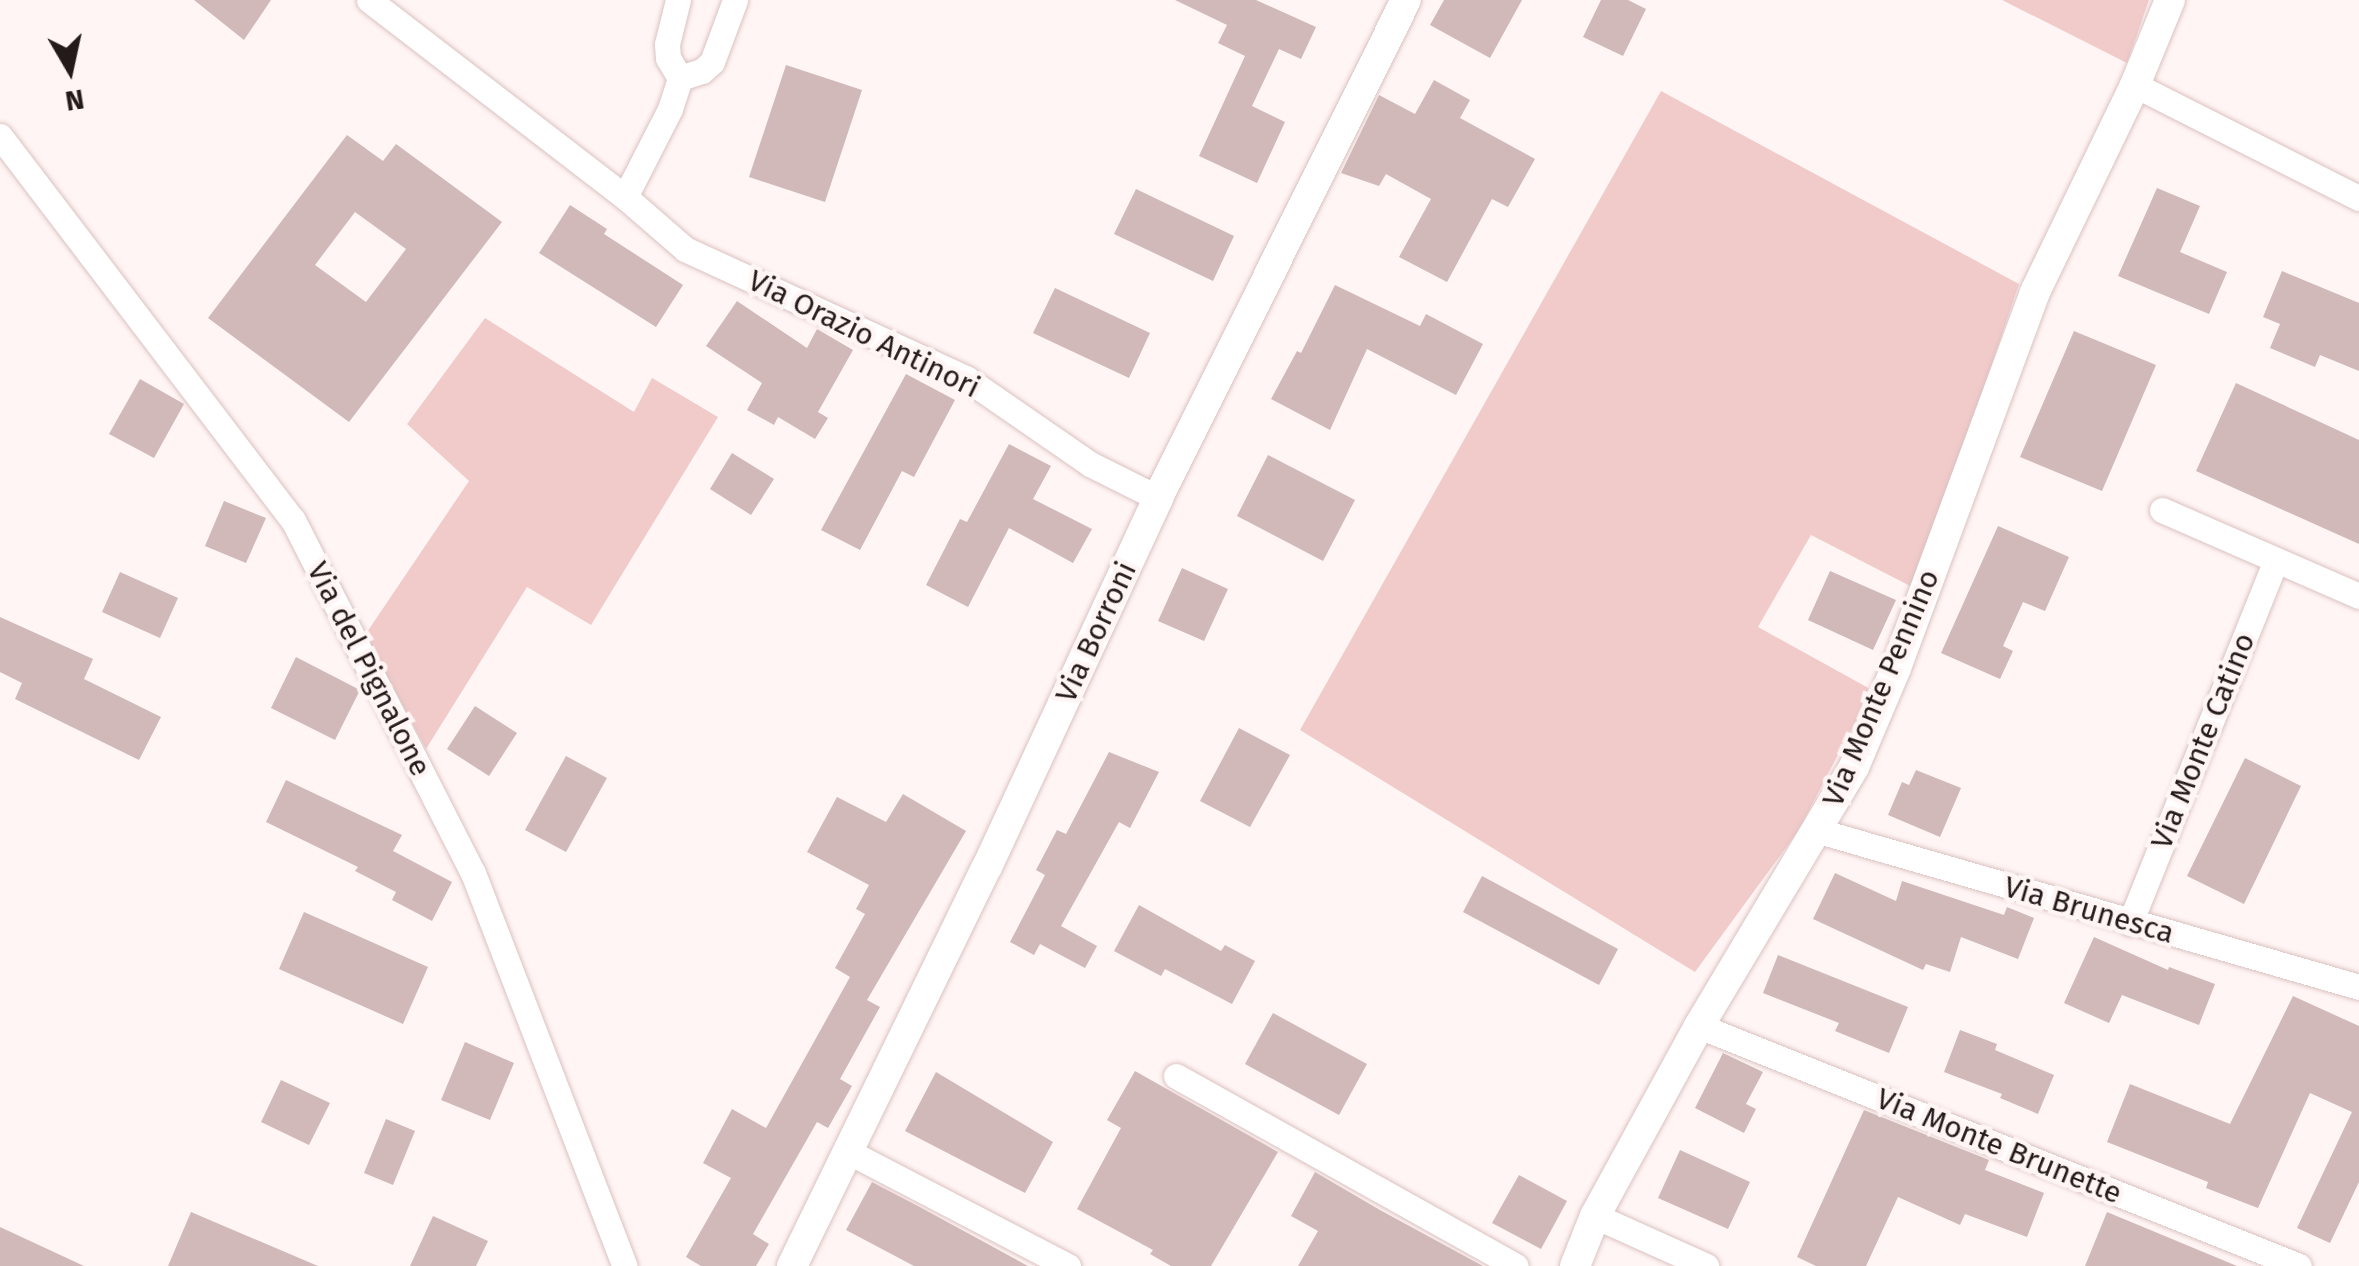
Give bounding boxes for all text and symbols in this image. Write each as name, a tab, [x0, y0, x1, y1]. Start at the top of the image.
north arrow	[20, 20, 120, 120]
text: N	[63, 82, 87, 118]
street label: Via Orazio Antinori	[742, 262, 986, 406]
street label: Via del Pignalone	[299, 556, 439, 782]
street label: Via Borroni	[1048, 556, 1144, 708]
street label: Via Monte Pennino	[1815, 564, 1947, 812]
street label: Via Monte Catino	[2143, 628, 2263, 854]
street label: Via Brunesca	[2000, 869, 2178, 951]
street label: Via Monte Brunette	[1871, 1080, 2127, 1212]

